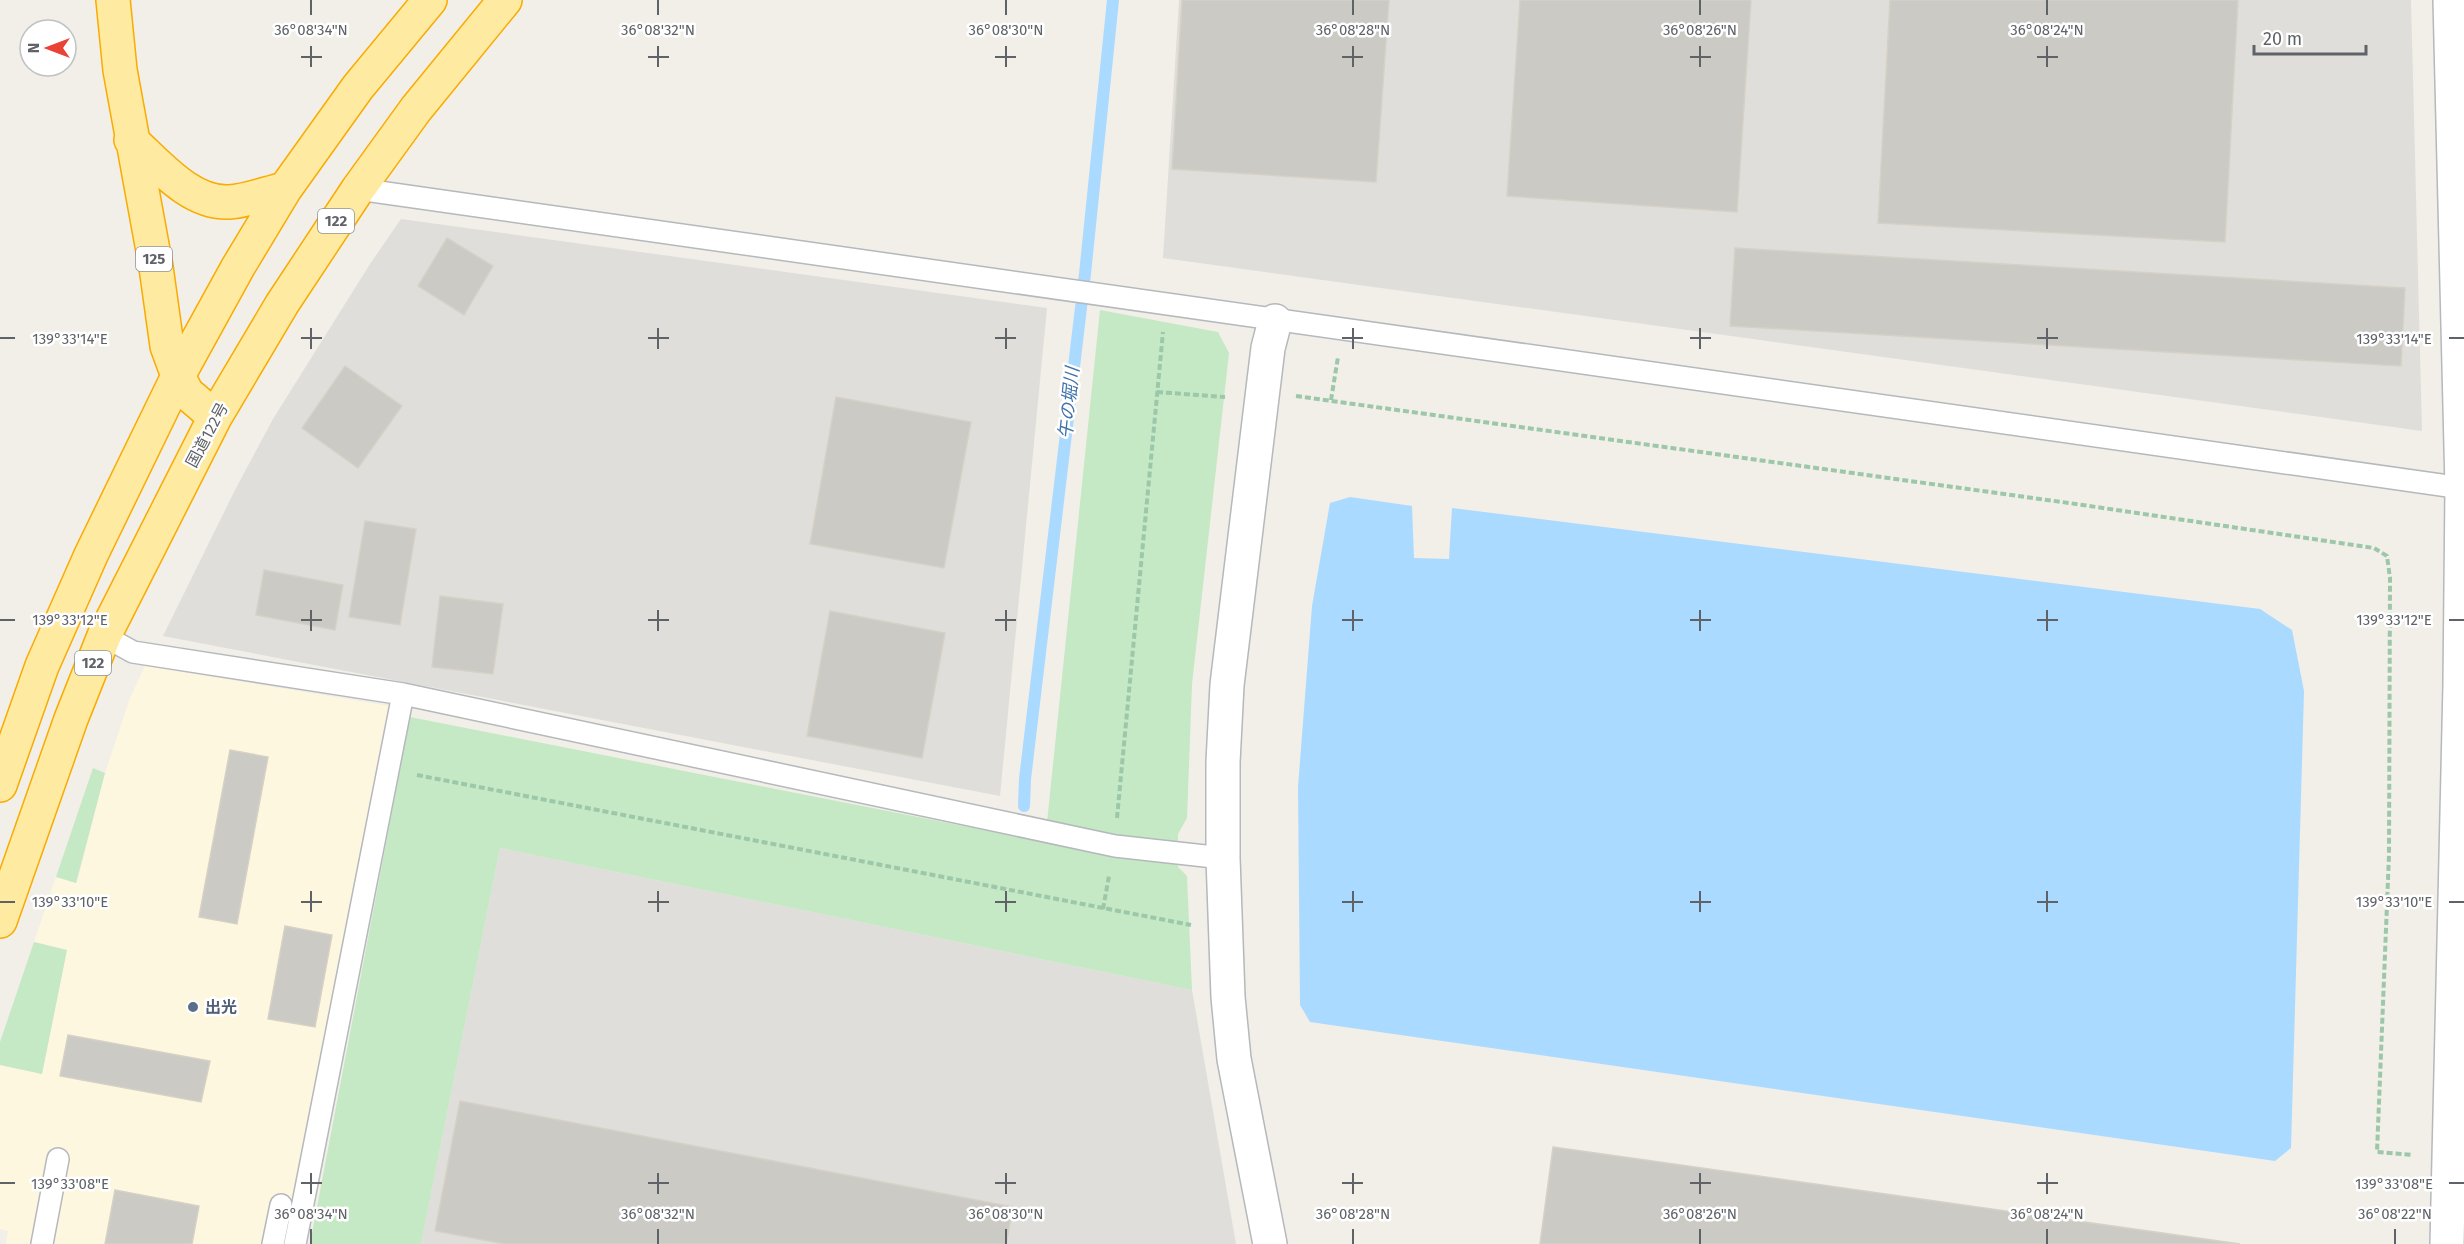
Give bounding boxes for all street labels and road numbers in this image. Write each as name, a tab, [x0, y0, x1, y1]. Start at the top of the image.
road number: 122	[318, 209, 354, 233]
road number: 125	[136, 247, 172, 271]
street label: 国道122号	[182, 399, 232, 471]
road number: 122	[75, 651, 111, 675]

